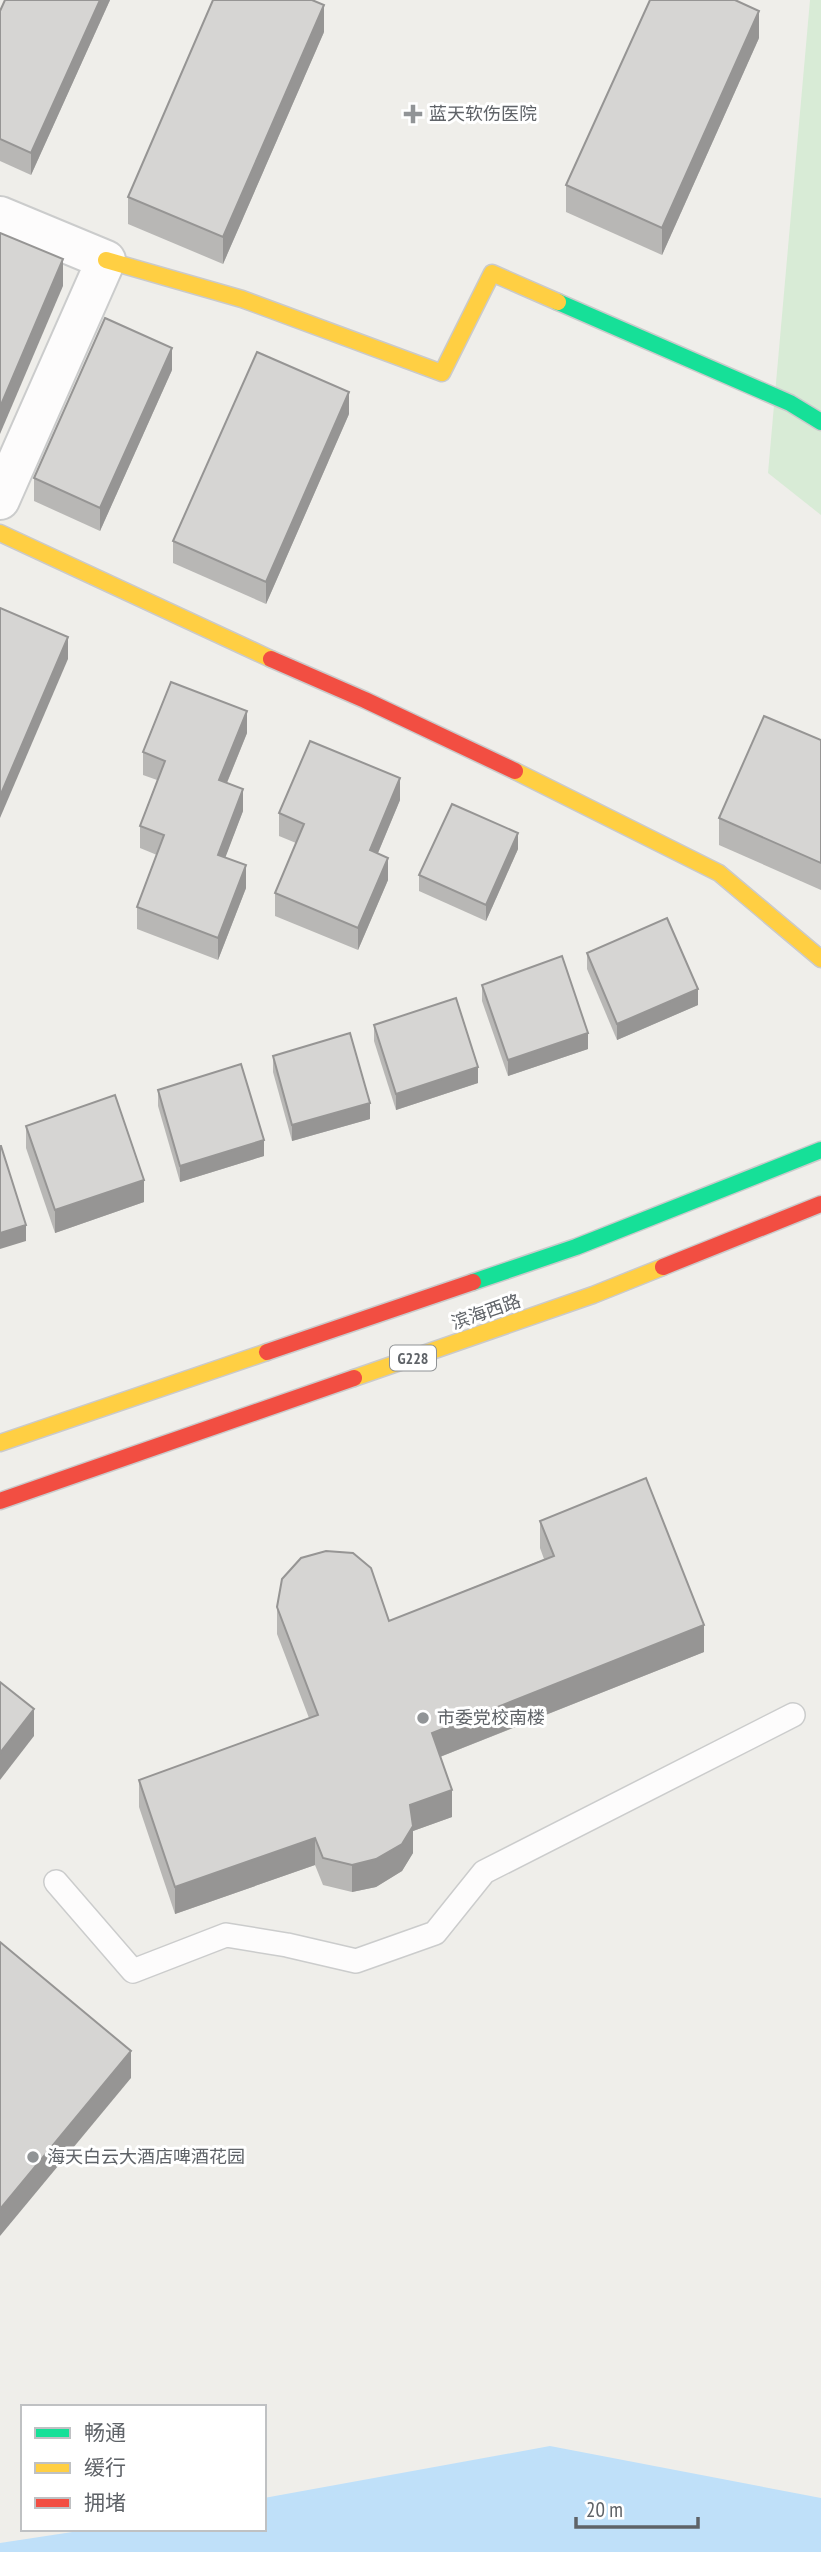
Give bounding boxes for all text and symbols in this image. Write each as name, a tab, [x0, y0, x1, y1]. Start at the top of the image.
place label: 蓝天软伤医院	[429, 102, 537, 125]
marker: 蓝天软伤医院	[403, 104, 423, 124]
street label: 滨海西路	[448, 1289, 524, 1334]
road number: G228	[390, 1346, 436, 1370]
place label: 市委党校南楼	[437, 1706, 545, 1729]
marker: 市委党校南楼	[415, 1710, 431, 1726]
place label: 海天白云大酒店啤酒花园	[47, 2145, 245, 2168]
marker: 海天白云大酒店啤酒花园	[25, 2149, 41, 2165]
legend	[21, 2405, 266, 2531]
text: 畅通	[84, 2419, 126, 2446]
text: 缓行	[84, 2454, 126, 2481]
scale bar	[576, 2486, 698, 2530]
text: 拥堵	[84, 2489, 126, 2516]
text: 20 m	[586, 2496, 623, 2523]

